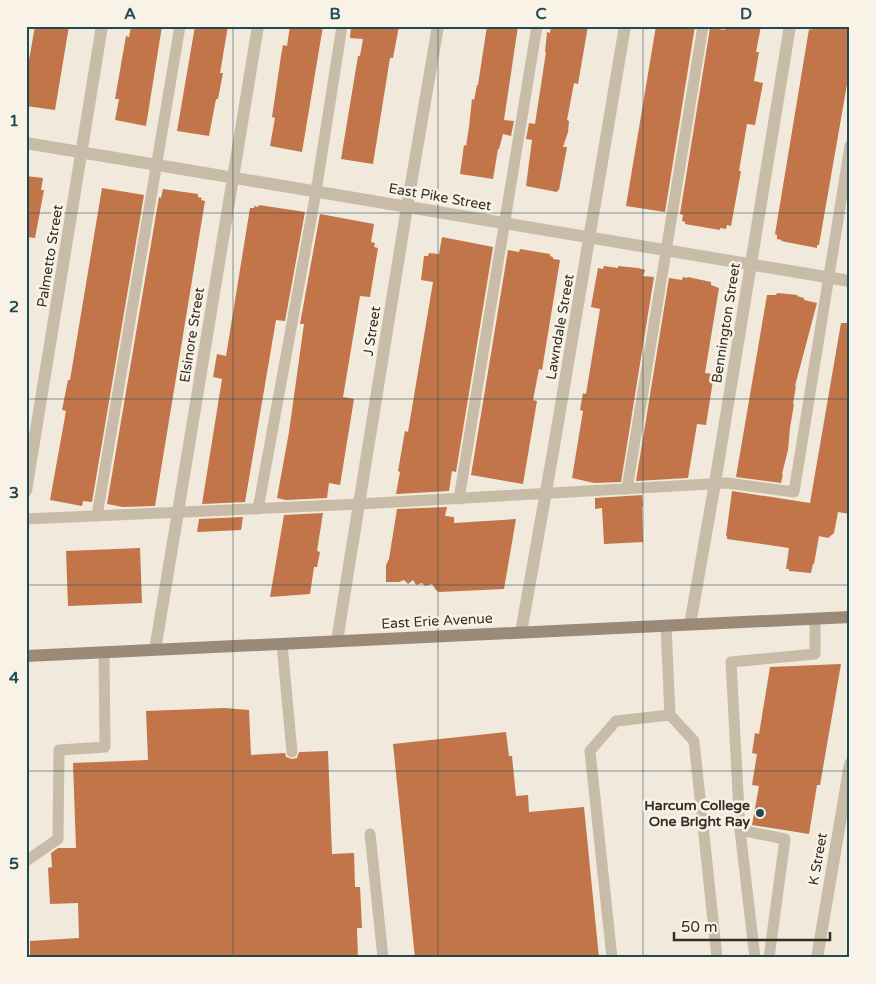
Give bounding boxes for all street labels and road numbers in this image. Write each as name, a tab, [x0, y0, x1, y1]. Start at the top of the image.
street label: East Pike Street	[387, 180, 493, 215]
street label: Palmetto Street	[33, 203, 67, 309]
street label: Bennington Street	[708, 261, 744, 384]
street label: Lawndale Street	[542, 272, 578, 381]
street label: Elsinore Street	[176, 285, 208, 384]
street label: J Street	[360, 304, 384, 357]
street label: East Erie Avenue	[381, 610, 493, 632]
street label: K Street	[805, 831, 831, 887]

